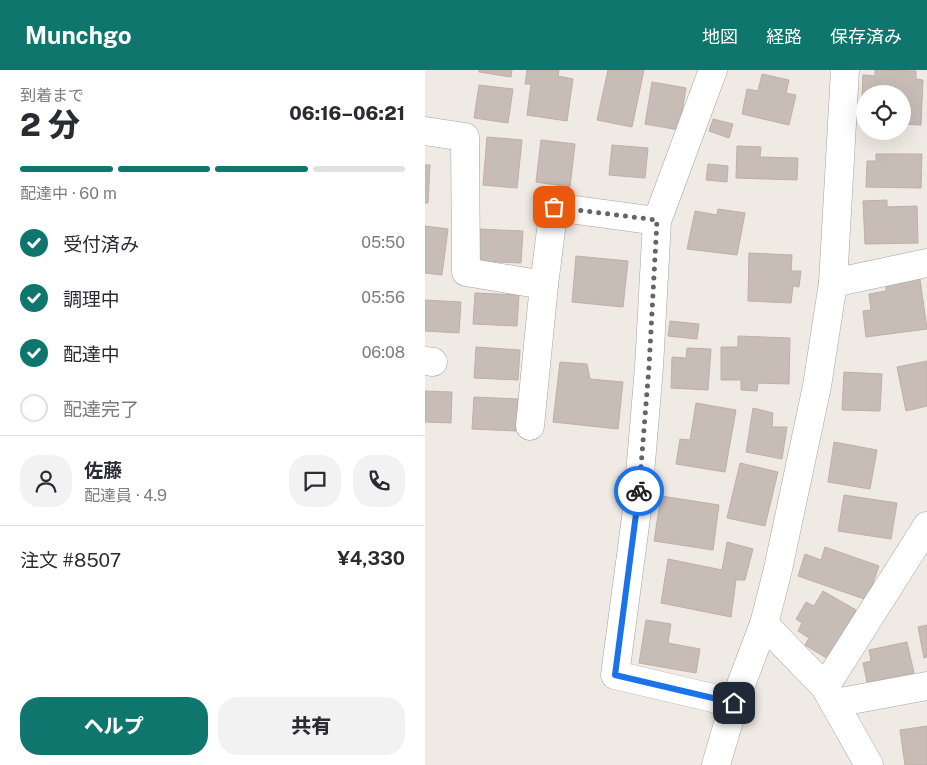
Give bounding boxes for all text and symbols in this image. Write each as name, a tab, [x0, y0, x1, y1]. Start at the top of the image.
text: Munchgo	[25, 21, 131, 49]
text: 地図	[702, 26, 738, 47]
text: 経路	[766, 26, 802, 47]
text: 保存済み	[830, 26, 902, 47]
map controls	[856, 85, 911, 140]
button: locate	[856, 85, 911, 140]
text: 到着まで	[20, 86, 84, 105]
text: 06:16–06:21	[289, 102, 405, 124]
text: 2 分	[20, 106, 80, 143]
text: 配達中 · 60 m	[20, 184, 117, 203]
pin	[533, 186, 575, 228]
icon: bag	[540, 193, 568, 221]
icon: check	[20, 229, 48, 257]
text: 受付済み	[63, 233, 139, 255]
text: 05:50	[361, 233, 405, 252]
icon: check	[20, 284, 48, 312]
text: 調理中	[63, 288, 120, 310]
text: 05:56	[361, 288, 405, 307]
icon: check	[20, 339, 48, 367]
text: 配達中	[63, 343, 120, 365]
text: 06:08	[362, 343, 405, 362]
text: 配達完了	[63, 398, 139, 420]
button: person	[20, 455, 72, 507]
button: chat	[289, 455, 341, 507]
button: phone	[353, 455, 405, 507]
text: 佐藤	[84, 459, 122, 481]
courier	[614, 466, 664, 516]
icon: bike	[625, 477, 653, 505]
text: 配達員 · 4.9	[84, 486, 167, 505]
text: ¥4,330	[337, 547, 405, 569]
text: 注文 #8507	[20, 549, 121, 571]
pin	[713, 682, 755, 724]
icon: home	[720, 689, 748, 717]
button: ヘルプ	[20, 697, 208, 755]
button: 共有	[218, 697, 405, 755]

